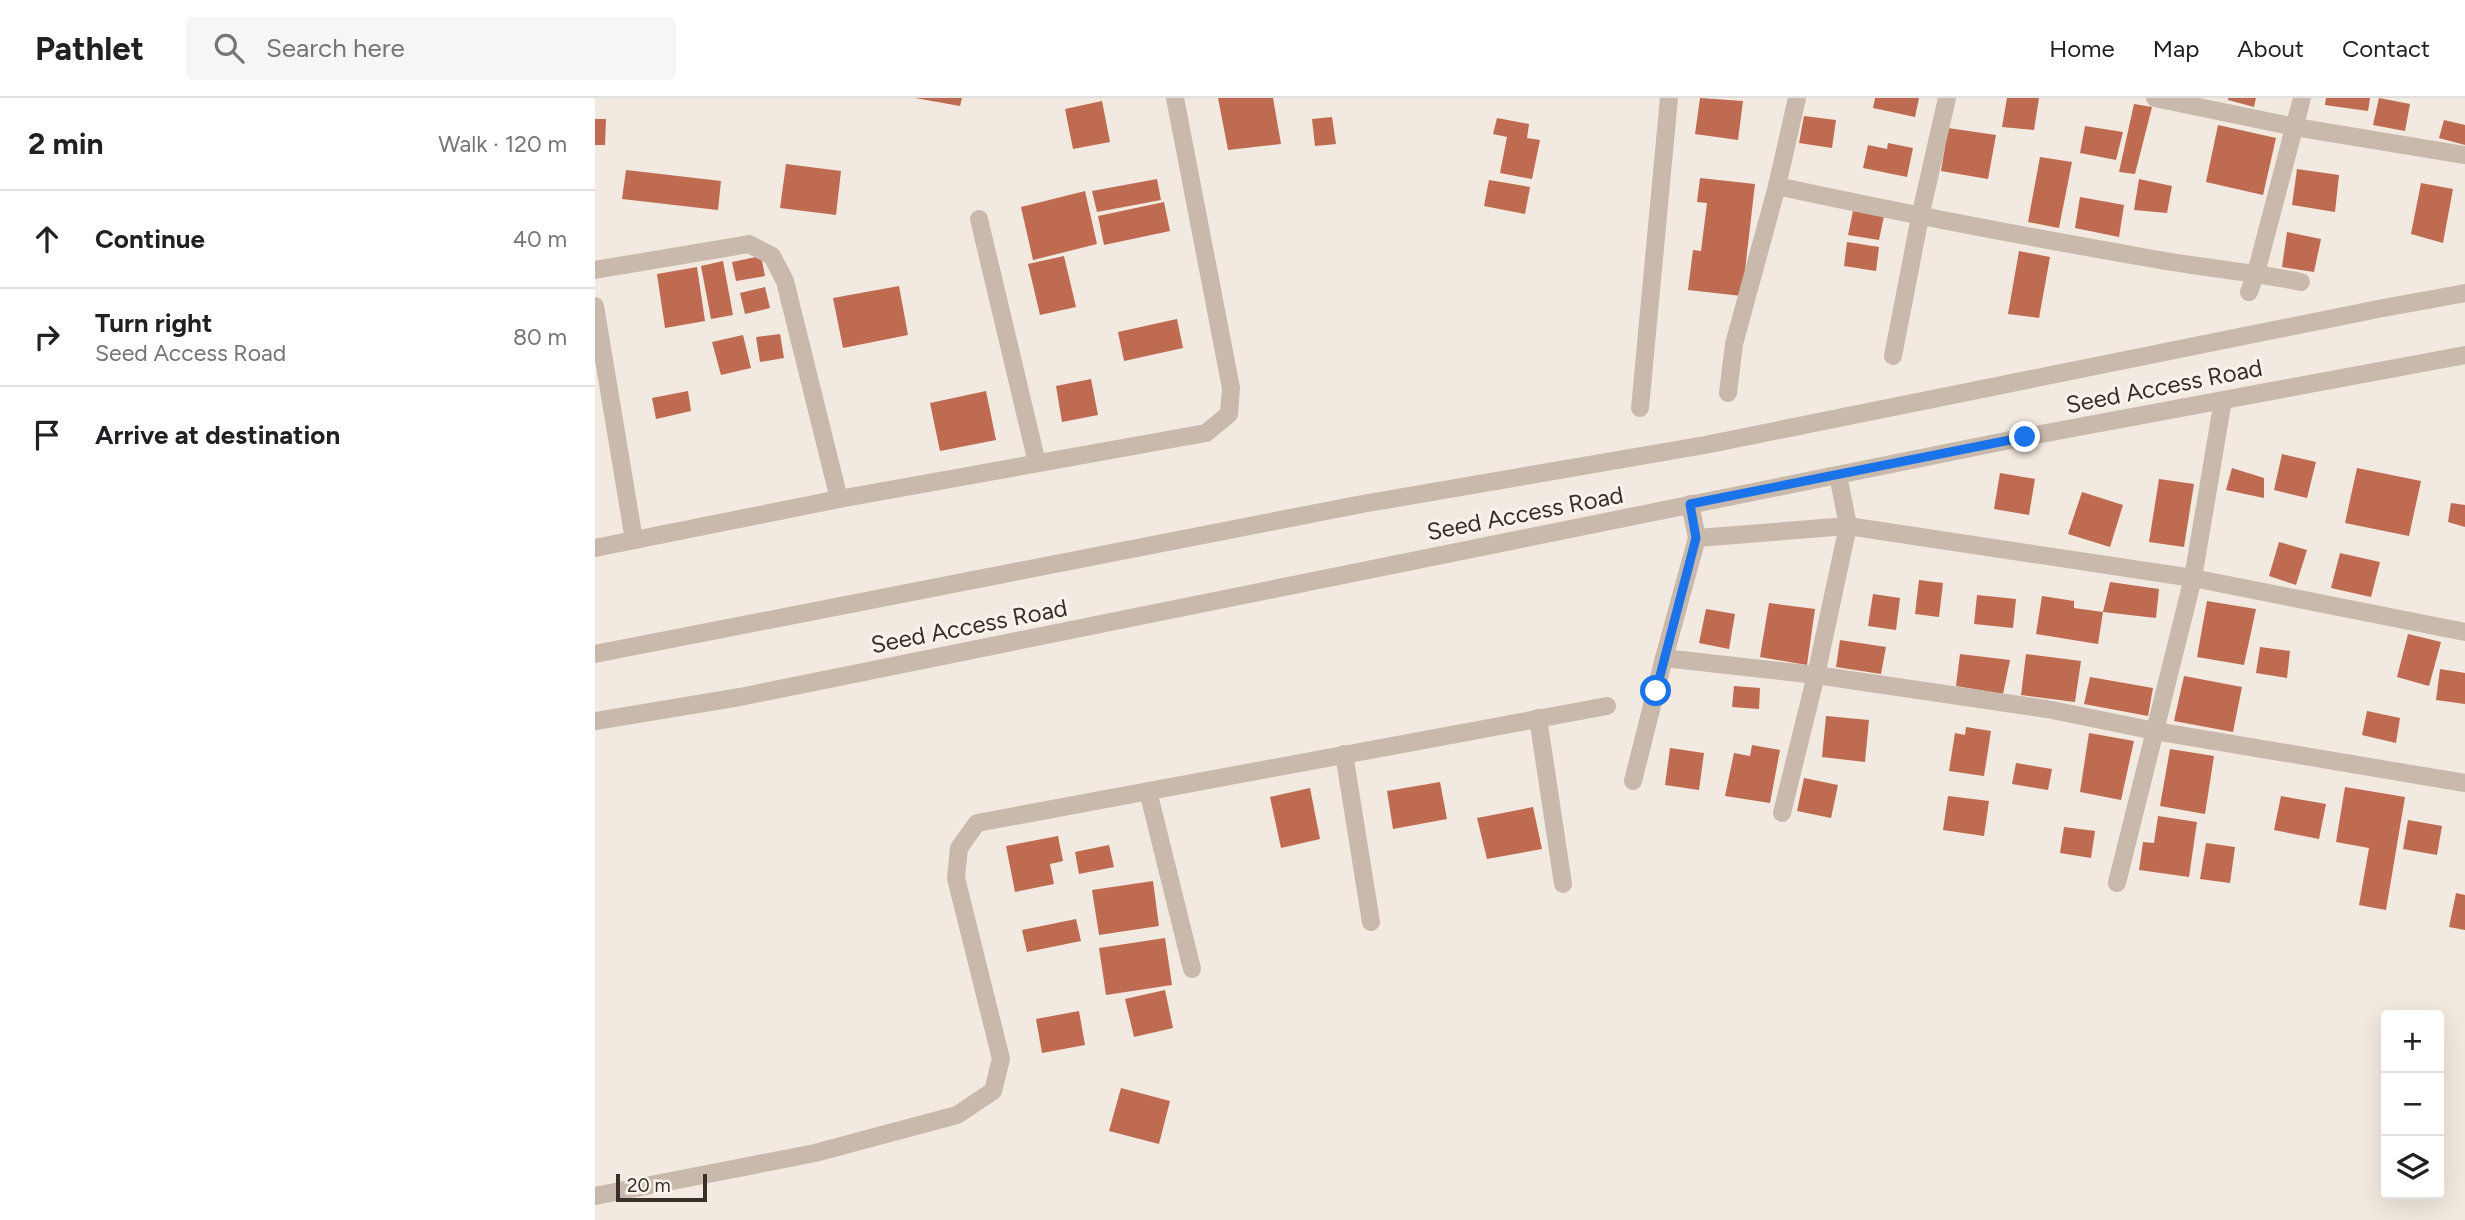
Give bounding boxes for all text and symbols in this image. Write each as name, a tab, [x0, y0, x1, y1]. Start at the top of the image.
search box	[186, 17, 676, 80]
text: Pathlet	[35, 29, 144, 68]
icon: search	[210, 29, 248, 67]
text: Search here	[266, 32, 405, 64]
text: Home	[2049, 34, 2115, 63]
text: Map	[2153, 34, 2199, 63]
text: About	[2237, 34, 2304, 63]
text: Contact	[2342, 34, 2430, 63]
text: 2 min	[28, 125, 104, 162]
text: Walk · 120 m	[438, 130, 567, 158]
icon: ahead	[28, 220, 66, 258]
text: Continue	[95, 223, 205, 255]
text: 40 m	[513, 225, 567, 253]
text: Turn right	[95, 307, 212, 339]
icon: right	[28, 318, 66, 356]
text: 80 m	[513, 323, 567, 351]
text: Seed Access Road	[95, 339, 286, 367]
street label: Seed Access Road	[2063, 353, 2265, 419]
icon: arrive	[28, 416, 66, 454]
text: Arrive at destination	[95, 419, 340, 451]
route end	[2009, 421, 2040, 452]
street label: Seed Access Road	[1424, 480, 1626, 546]
street label: Seed Access Road	[868, 593, 1070, 659]
route start	[1640, 675, 1671, 706]
map controls	[2381, 1010, 2444, 1199]
button: +	[2381, 1010, 2444, 1073]
button: −	[2381, 1073, 2444, 1136]
button: layers	[2381, 1136, 2444, 1199]
scale bar	[616, 1171, 707, 1203]
text: 20 m	[627, 1174, 671, 1197]

